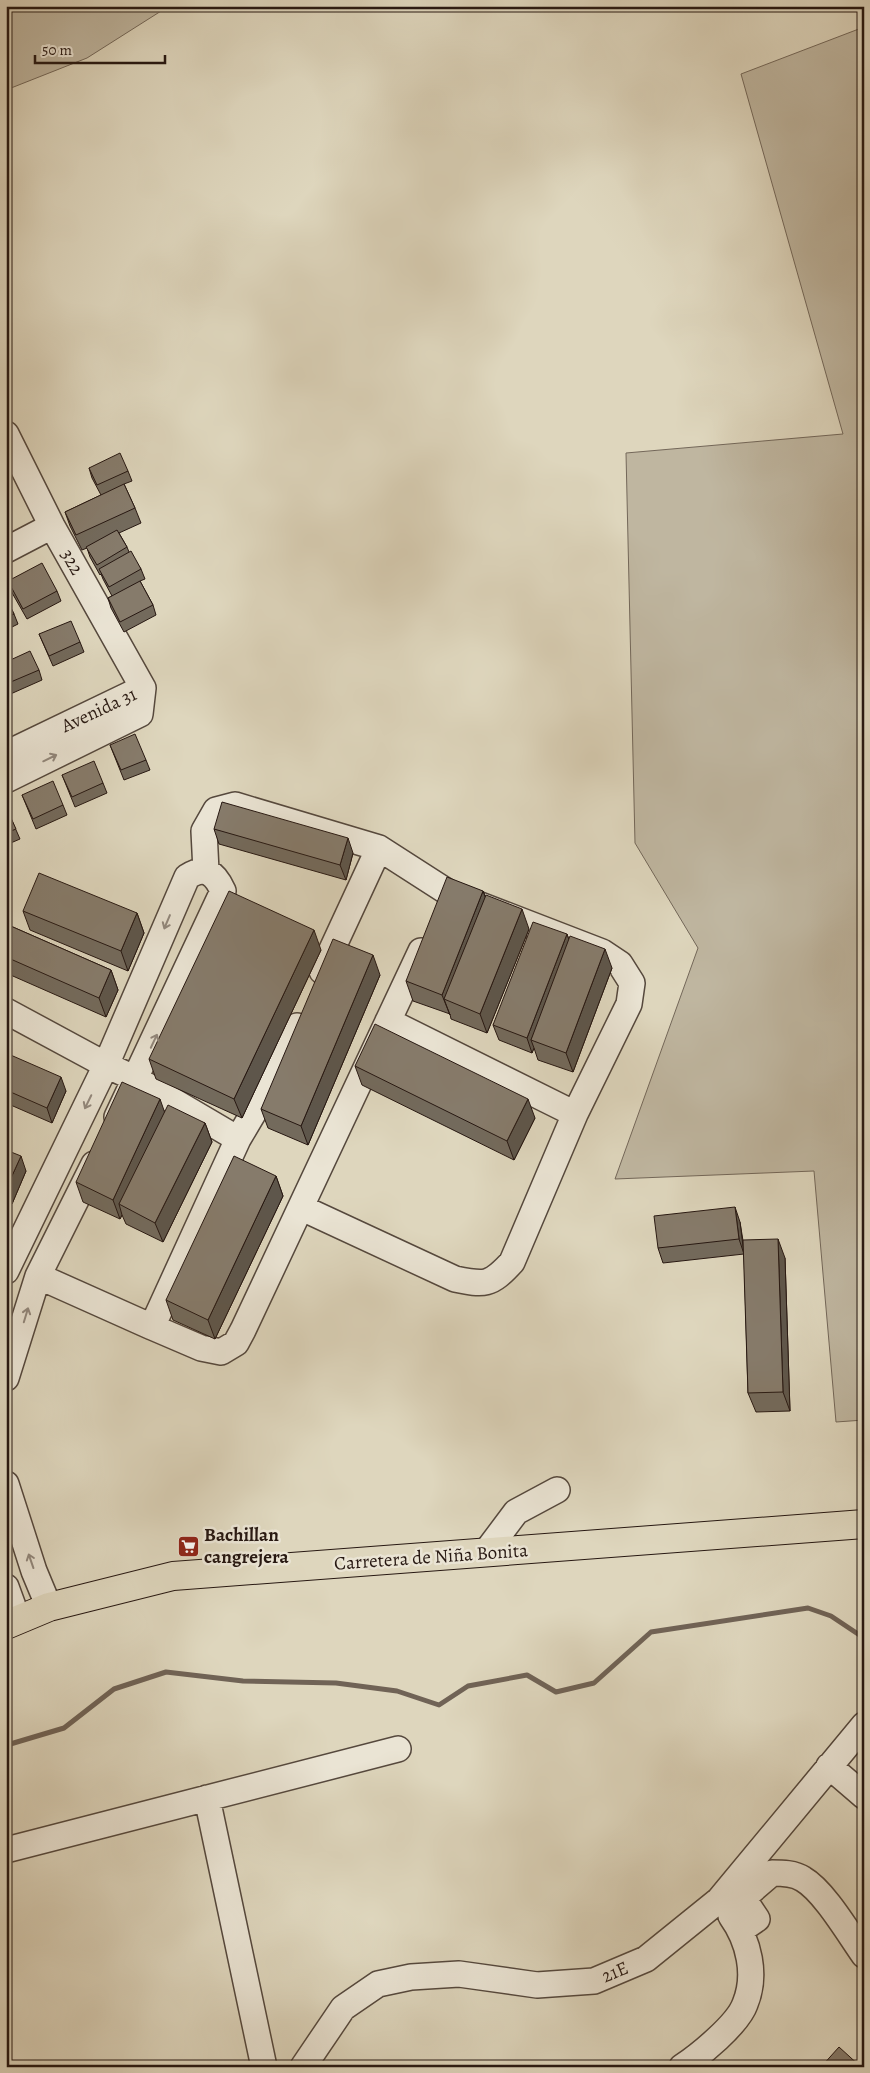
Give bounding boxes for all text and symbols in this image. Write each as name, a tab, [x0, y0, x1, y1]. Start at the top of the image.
scale bar	[35, 32, 165, 64]
text: 50 m	[42, 40, 72, 60]
street label: 322	[54, 544, 90, 580]
street label: Avenida 31	[56, 681, 141, 739]
one-way arrow	[42, 753, 57, 762]
one-way arrow	[162, 914, 172, 929]
one-way arrow	[149, 1034, 159, 1049]
one-way arrow	[82, 1094, 92, 1109]
one-way arrow	[22, 1308, 31, 1323]
place label: Bachillan cangrejera	[204, 1522, 290, 1570]
supermarket icon: Bachillan cangrejera	[176, 1534, 200, 1558]
street label: Carretera de Niña Bonita	[333, 1537, 529, 1577]
one-way arrow	[26, 1554, 35, 1570]
street label: 21E	[598, 1955, 632, 1989]

